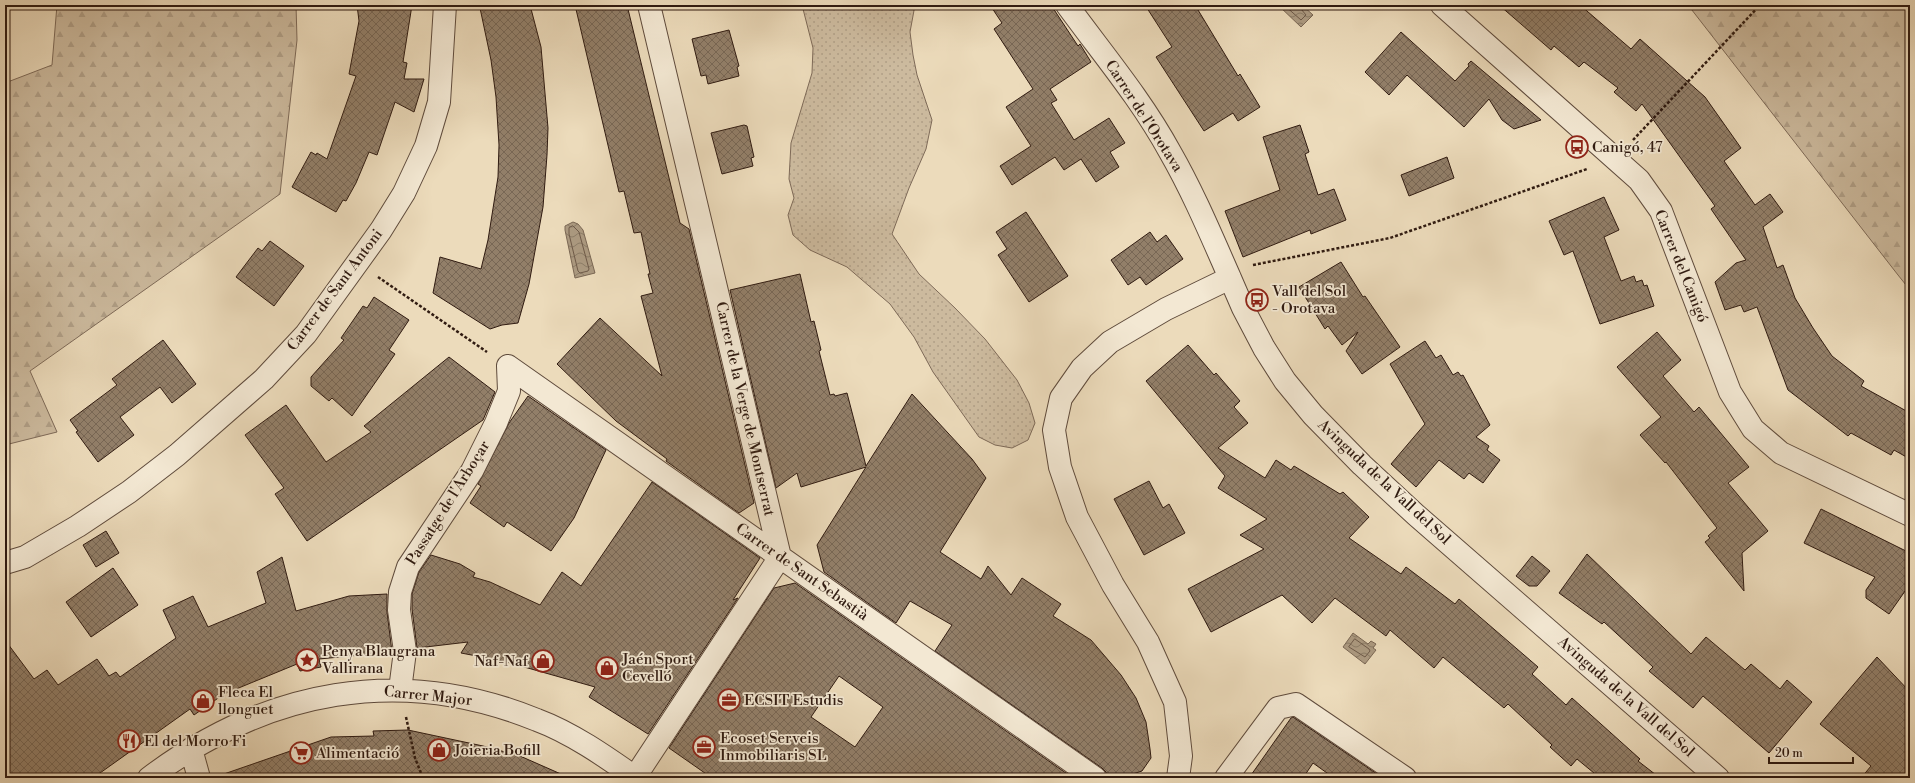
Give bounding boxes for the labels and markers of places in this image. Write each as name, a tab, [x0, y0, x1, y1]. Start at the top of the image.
bus stop icon: Canigó, 47	[1564, 134, 1590, 160]
place label: Canigó, 47	[1592, 138, 1663, 157]
place label: Vall del Sol - Orotava	[1271, 282, 1347, 318]
bus stop icon: Vall del Sol - Orotava	[1244, 287, 1270, 313]
place label: Penya Blaugrana Vallirana	[321, 642, 436, 678]
place icon: Penya Blaugrana Vallirana	[294, 647, 320, 673]
shop icon: Naf-Naf	[530, 648, 556, 674]
place label: Jaén Sport Cevelló	[621, 650, 694, 686]
place label: Naf-Naf	[474, 652, 529, 671]
shop icon: Jaén Sport Cevelló	[594, 655, 620, 681]
place label: Fleca El llonguet	[218, 683, 274, 719]
office icon: ECSIT Estudis	[716, 687, 742, 713]
shop icon: Fleca El llonguet	[190, 688, 216, 714]
place label: ECSIT Estudis	[744, 691, 843, 710]
restaurant icon: El del Morro Fi	[116, 728, 142, 754]
place label: Ecoset Serveis Inmobiliaris SL	[720, 729, 827, 765]
place label: El del Morro Fi	[144, 732, 247, 751]
office icon: Ecoset Serveis Inmobiliaris SL	[691, 734, 717, 760]
shop icon: Joieria Bofill	[426, 737, 452, 763]
supermarket icon: Alimentació	[288, 740, 314, 766]
place label: Joieria Bofill	[453, 741, 541, 760]
place label: Alimentació	[315, 744, 399, 763]

